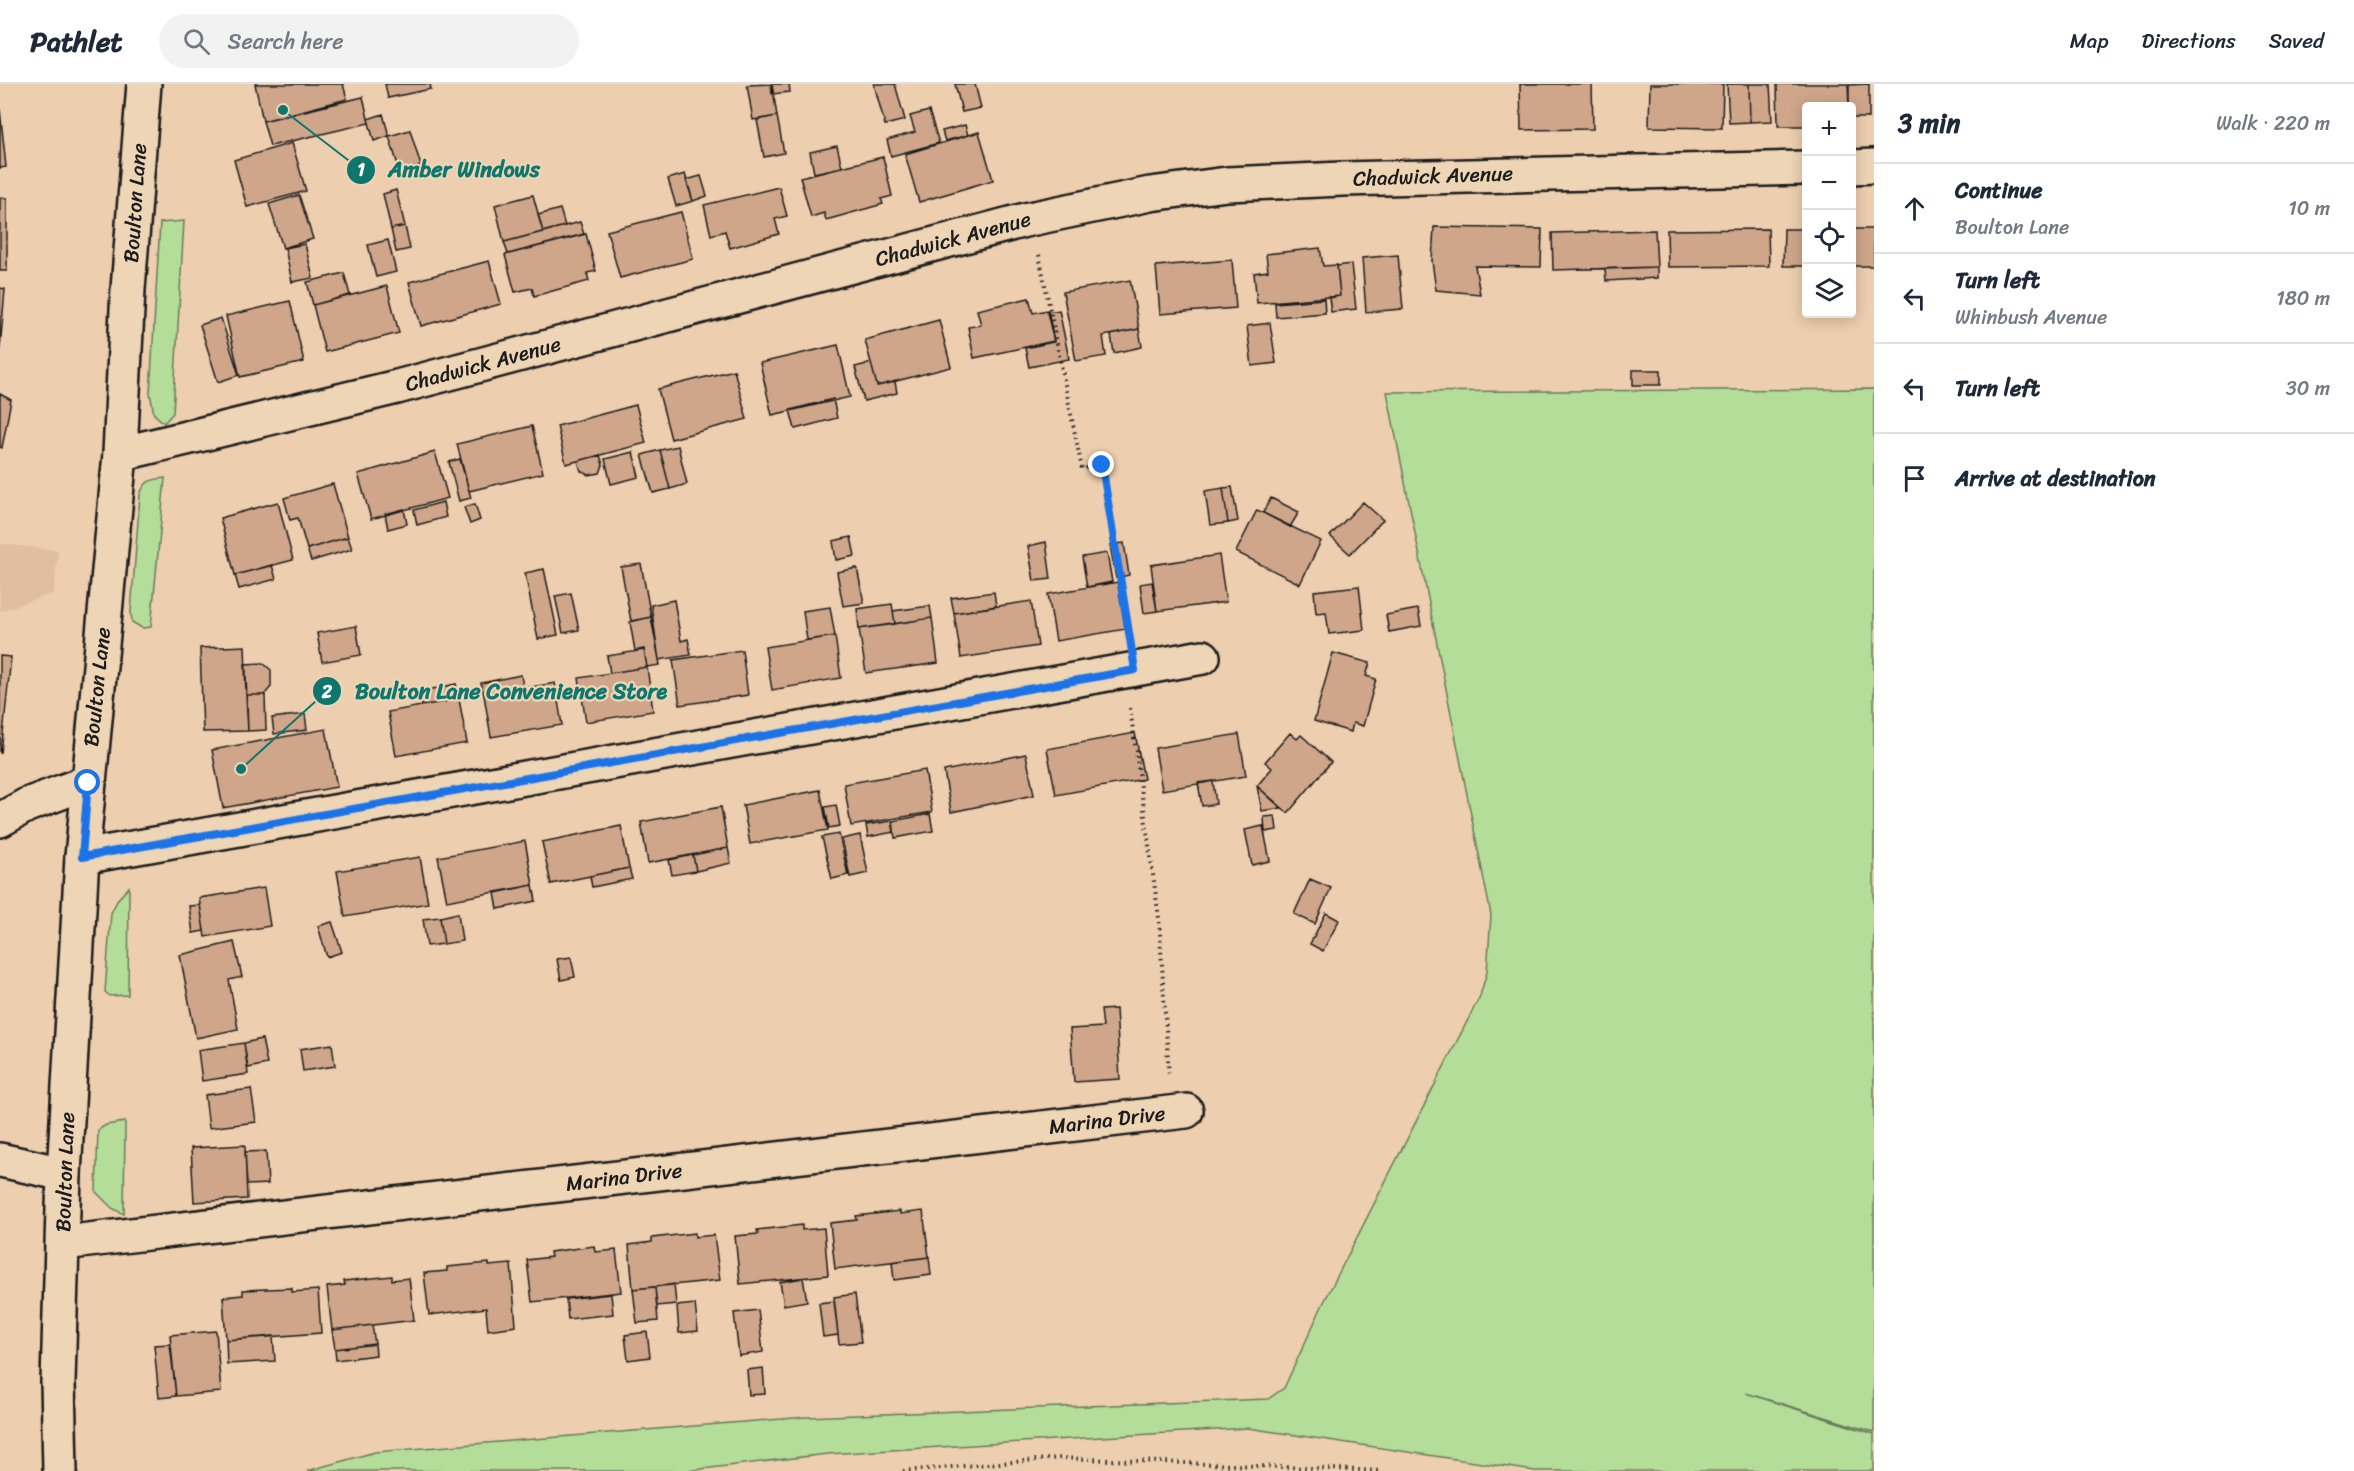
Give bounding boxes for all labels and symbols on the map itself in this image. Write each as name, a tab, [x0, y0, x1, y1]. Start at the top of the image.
street label: Boulton Lane	[112, 142, 158, 264]
callout: Amber Windows	[346, 150, 552, 190]
text: Amber Windows	[387, 150, 541, 189]
text: 1	[357, 154, 365, 186]
street label: Chadwick Avenue	[1352, 154, 1514, 198]
street label: Chadwick Avenue	[871, 200, 1035, 278]
street label: Chadwick Avenue	[401, 325, 565, 403]
route end	[1088, 451, 1114, 477]
street label: Boulton Lane	[72, 625, 122, 749]
callout: Boulton Lane Convenience Store	[312, 671, 680, 711]
text: Boulton Lane Convenience Store	[355, 672, 667, 711]
text: 2	[321, 676, 333, 708]
route start	[74, 769, 100, 795]
street label: Marina Drive	[1047, 1094, 1168, 1146]
street label: Boulton Lane	[44, 1111, 86, 1233]
street label: Marina Drive	[564, 1151, 685, 1203]

